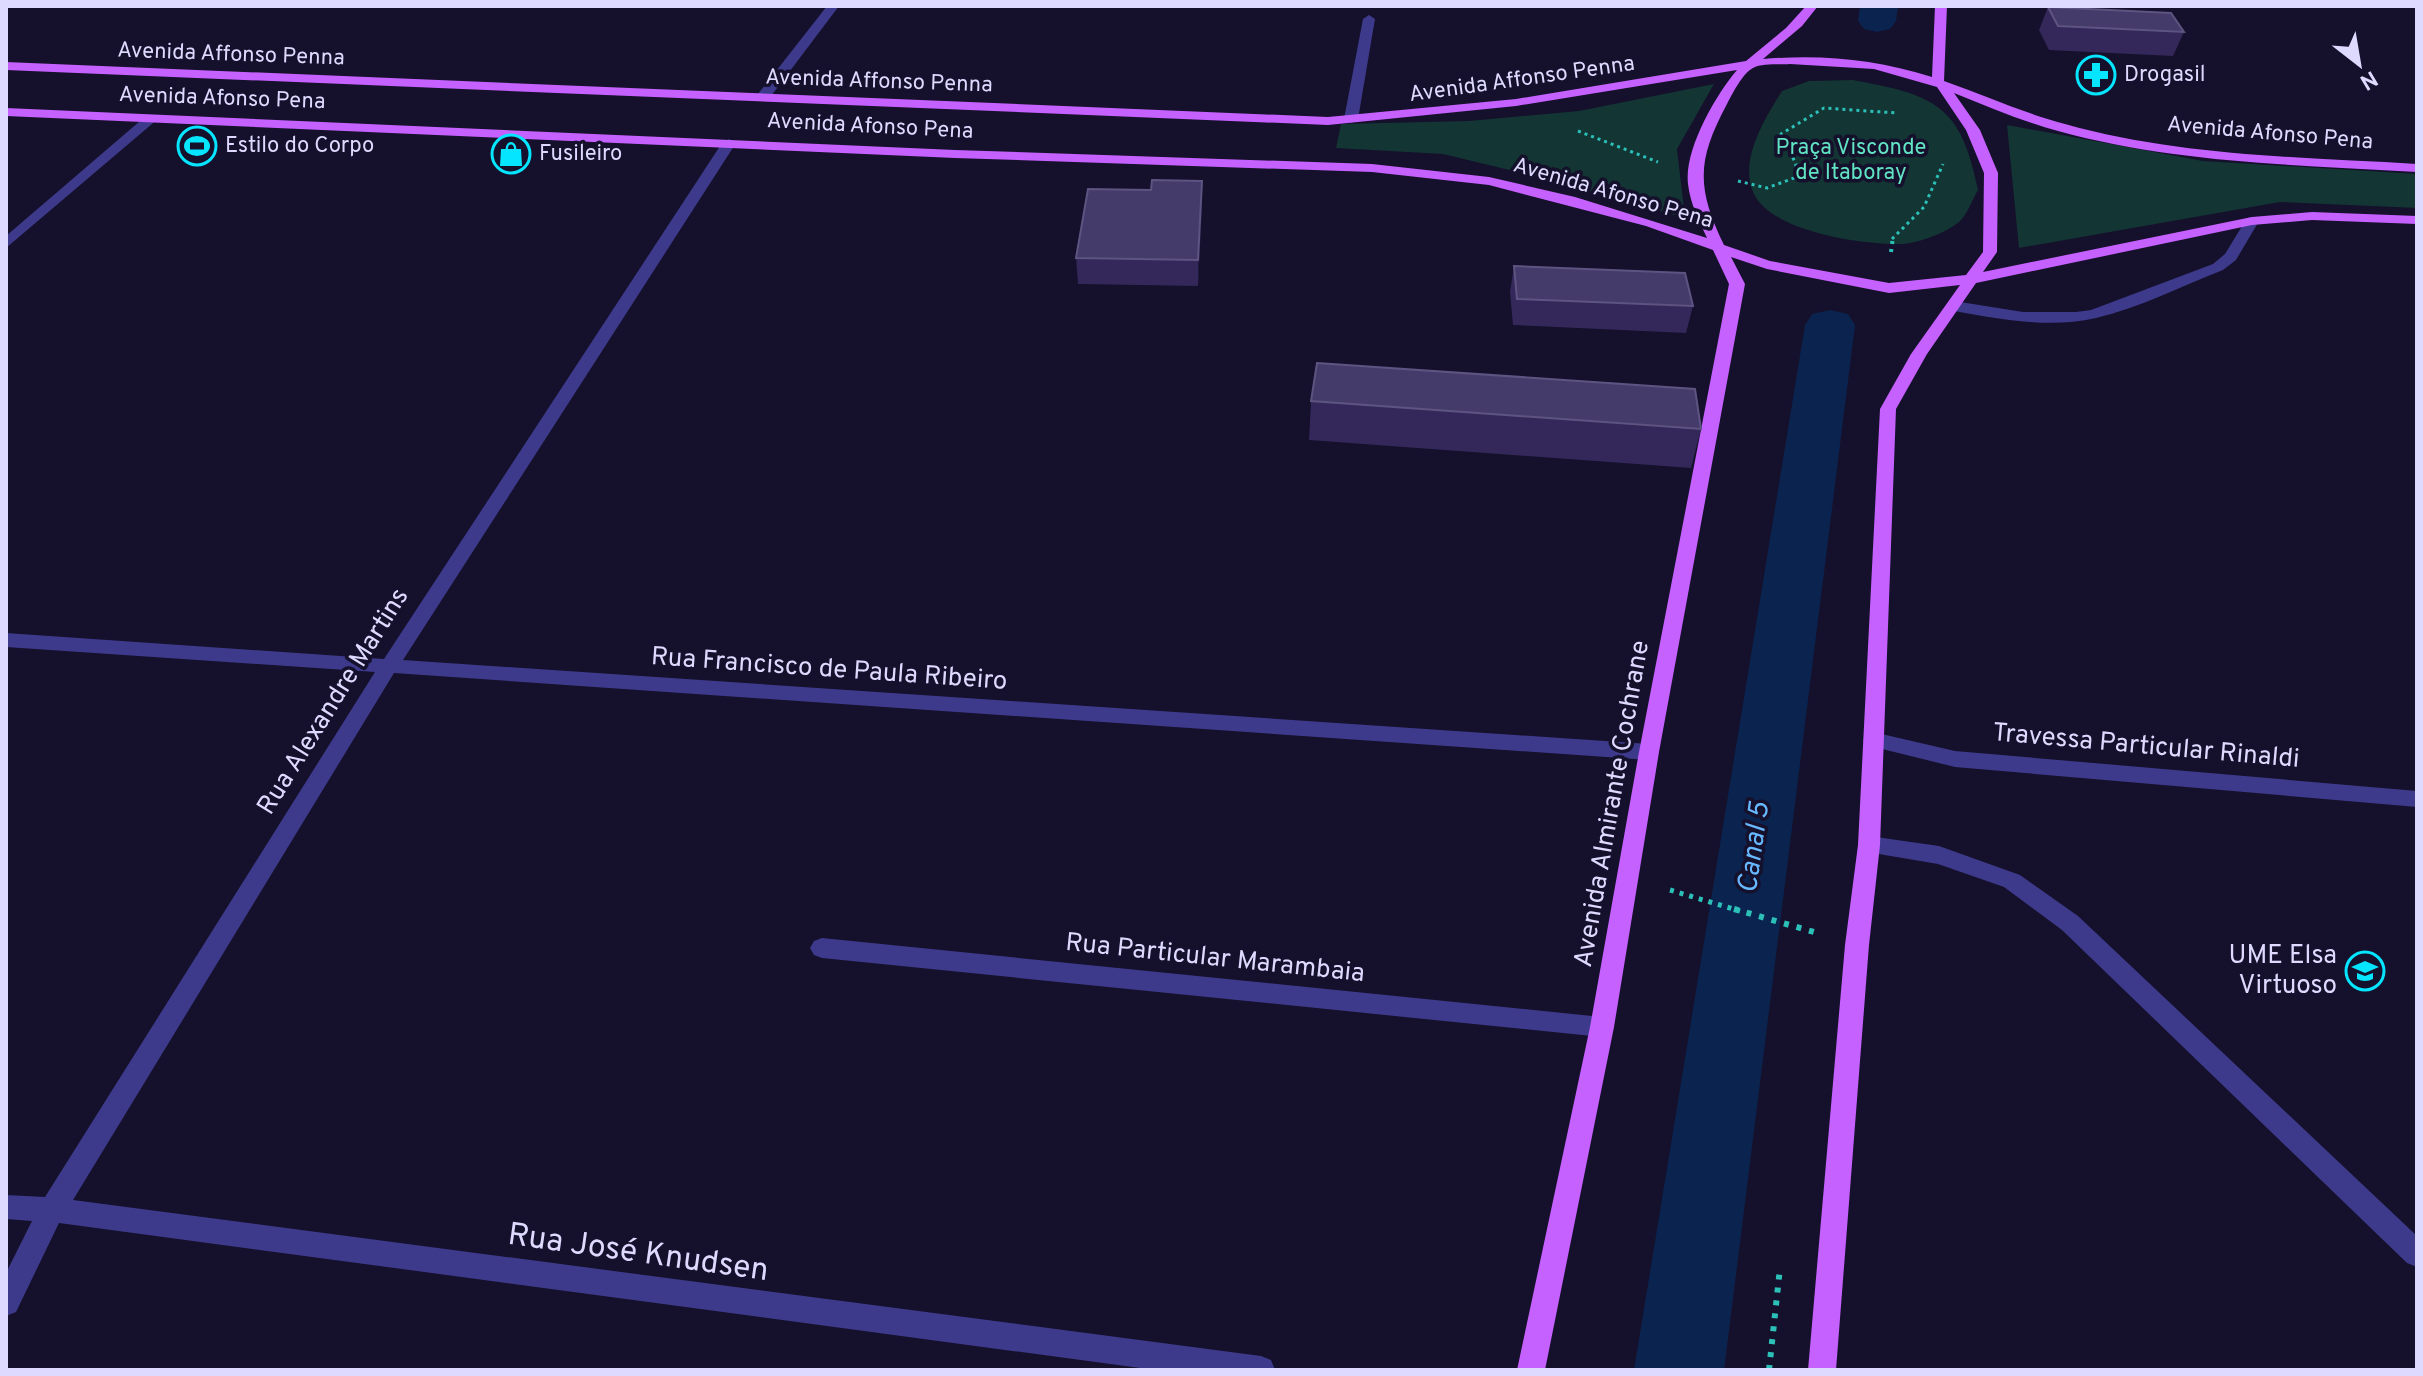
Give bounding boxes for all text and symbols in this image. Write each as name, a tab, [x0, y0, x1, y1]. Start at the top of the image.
north arrow	[2319, 24, 2399, 104]
street label: Avenida Affonso Penna	[117, 38, 345, 72]
street label: Avenida Affonso Penna	[1407, 51, 1637, 109]
pharmacy icon: Drogasil	[2075, 54, 2117, 96]
place label: Drogasil	[2124, 62, 2206, 89]
text: N	[2354, 63, 2382, 95]
street label: Avenida Affonso Penna	[765, 65, 993, 99]
street label: Avenida Afonso Pena	[118, 82, 326, 116]
street label: Avenida Afonso Pena	[766, 108, 974, 146]
street label: Avenida Afonso Pena	[2166, 112, 2374, 156]
sports icon: Estilo do Corpo	[176, 125, 218, 167]
place label: Estilo do Corpo	[225, 133, 374, 160]
shop icon: Fusileiro	[490, 133, 532, 175]
park label: Praça Visconde de Itaboray	[1776, 135, 1926, 187]
place label: Fusileiro	[539, 141, 622, 168]
street label: Avenida Afonso Pena	[1510, 153, 1716, 235]
street label: Rua Alexandre Martins	[251, 582, 417, 822]
street label: Avenida Almirante Cochrane	[1568, 638, 1658, 970]
street label: Rua Francisco de Paula Ribeiro	[650, 641, 1008, 699]
street label: Travessa Particular Rinaldi	[1991, 717, 2301, 777]
water label: Canal 5	[1731, 800, 1779, 896]
street label: Rua Particular Marambaia	[1064, 927, 1366, 991]
place label: UME Elsa Virtuoso	[2229, 940, 2337, 1003]
school or university icon: UME Elsa Virtuoso	[2344, 950, 2386, 992]
street label: Rua José Knudsen	[505, 1216, 771, 1292]

